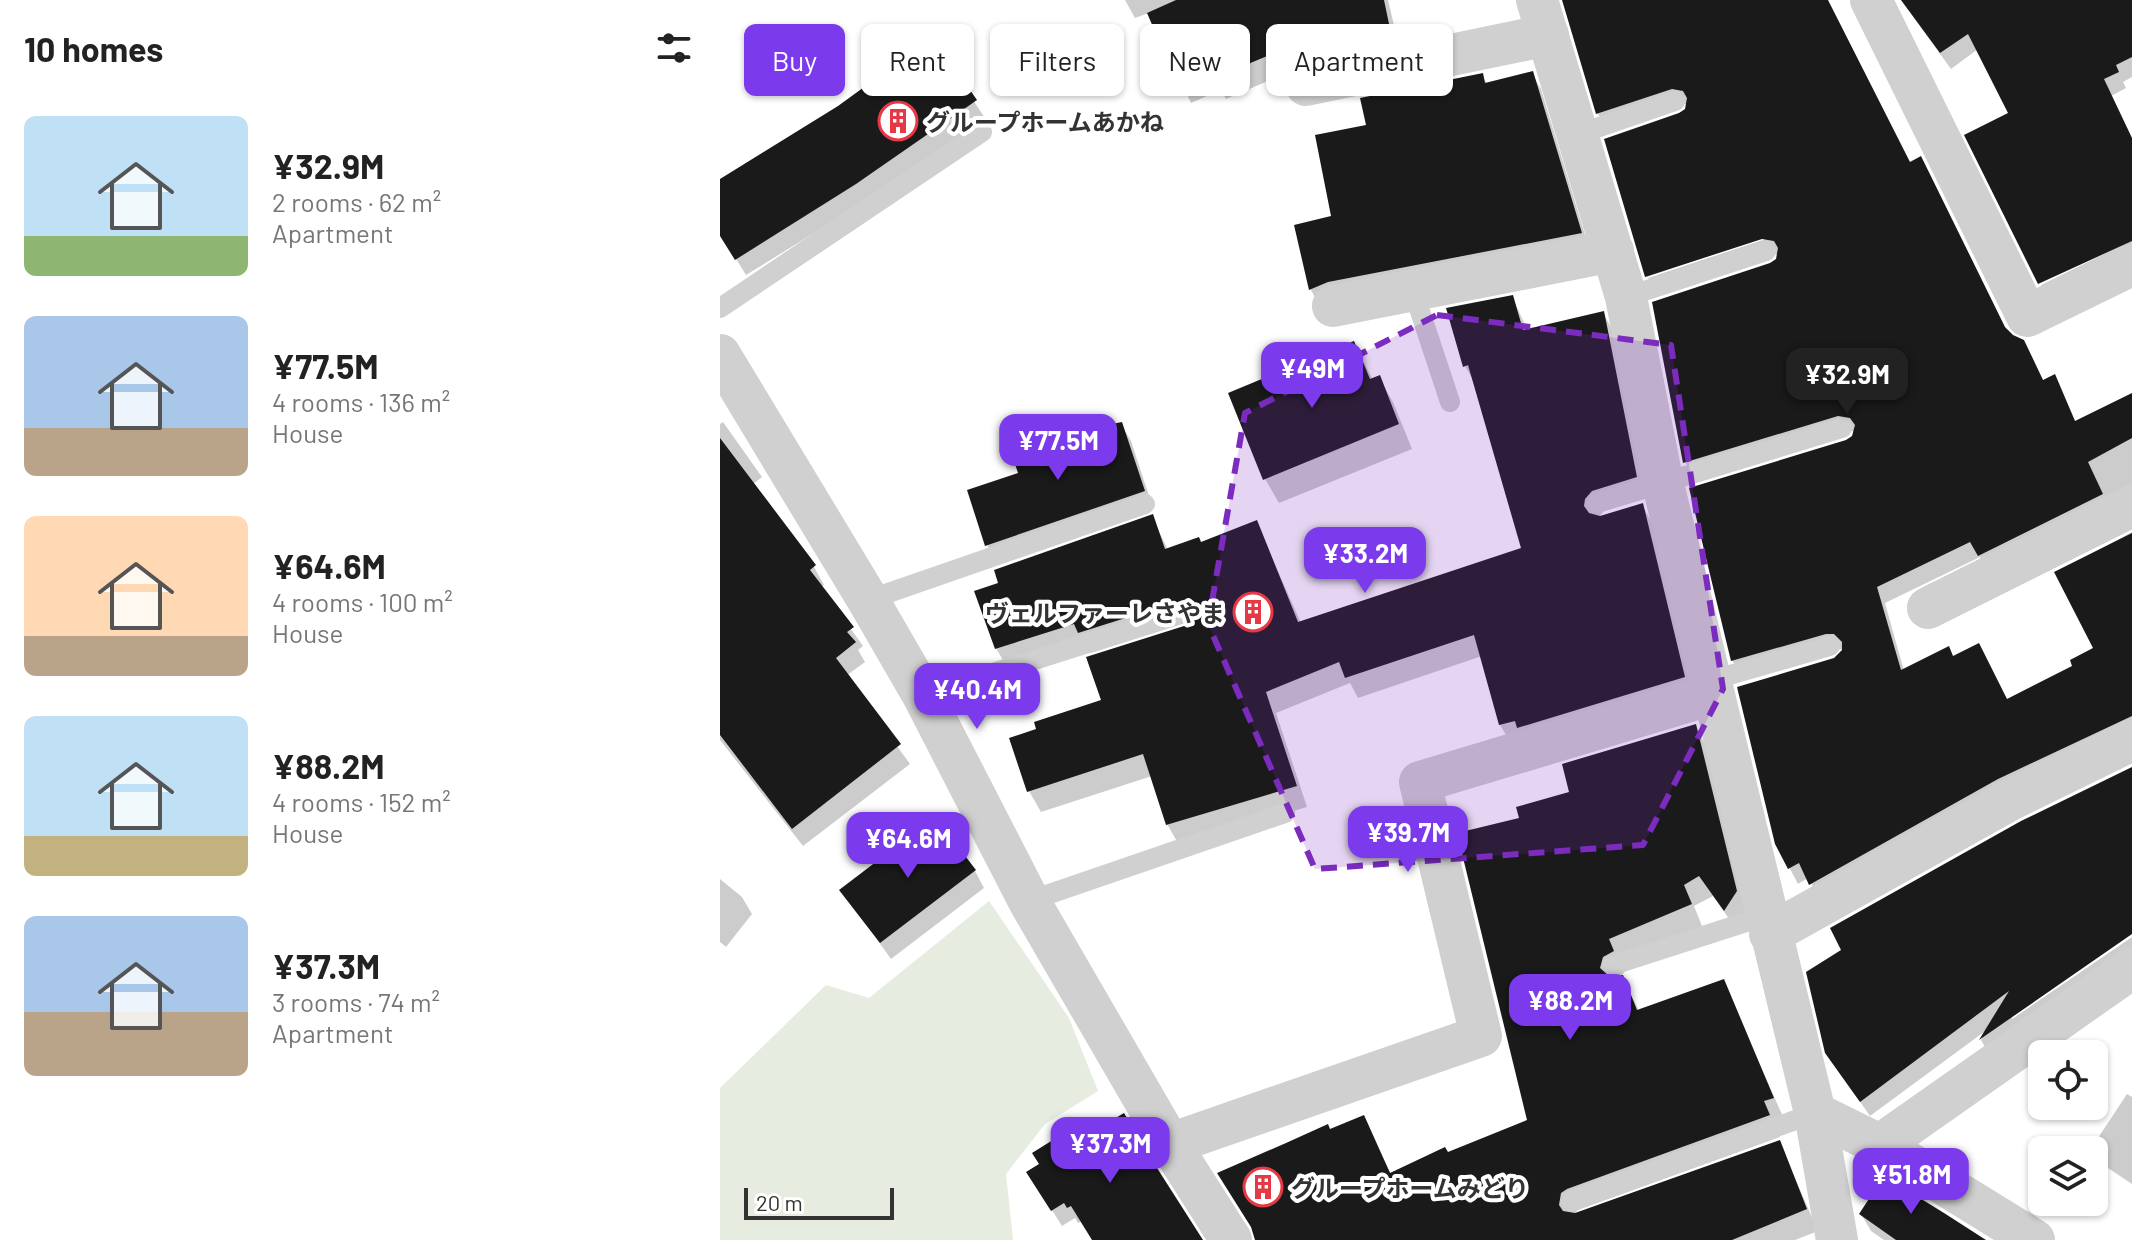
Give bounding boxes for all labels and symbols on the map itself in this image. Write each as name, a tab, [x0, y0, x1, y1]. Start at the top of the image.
building icon: グループホームあかね	[877, 100, 919, 142]
place label: グループホームあかね	[926, 107, 1164, 136]
pin: ¥49M	[1265, 342, 1359, 410]
pin: ¥32.9M	[1782, 348, 1912, 416]
pin: ¥77.5M	[993, 414, 1123, 482]
pin: ¥33.2M	[1300, 527, 1430, 595]
building icon: ヴェルファーレさやま	[1232, 591, 1274, 633]
place label: ヴェルファーレさやま	[985, 598, 1225, 627]
pin: ¥40.4M	[912, 663, 1042, 731]
pin: ¥39.7M	[1343, 806, 1473, 874]
pin: ¥64.6M	[843, 812, 973, 880]
pin: ¥88.2M	[1505, 974, 1635, 1042]
pin: ¥37.3M	[1045, 1117, 1175, 1185]
pin: ¥51.8M	[1846, 1148, 1976, 1216]
building icon: グループホームみどり	[1242, 1166, 1284, 1208]
place label: グループホームみどり	[1291, 1173, 1529, 1202]
scale bar	[744, 1184, 894, 1220]

